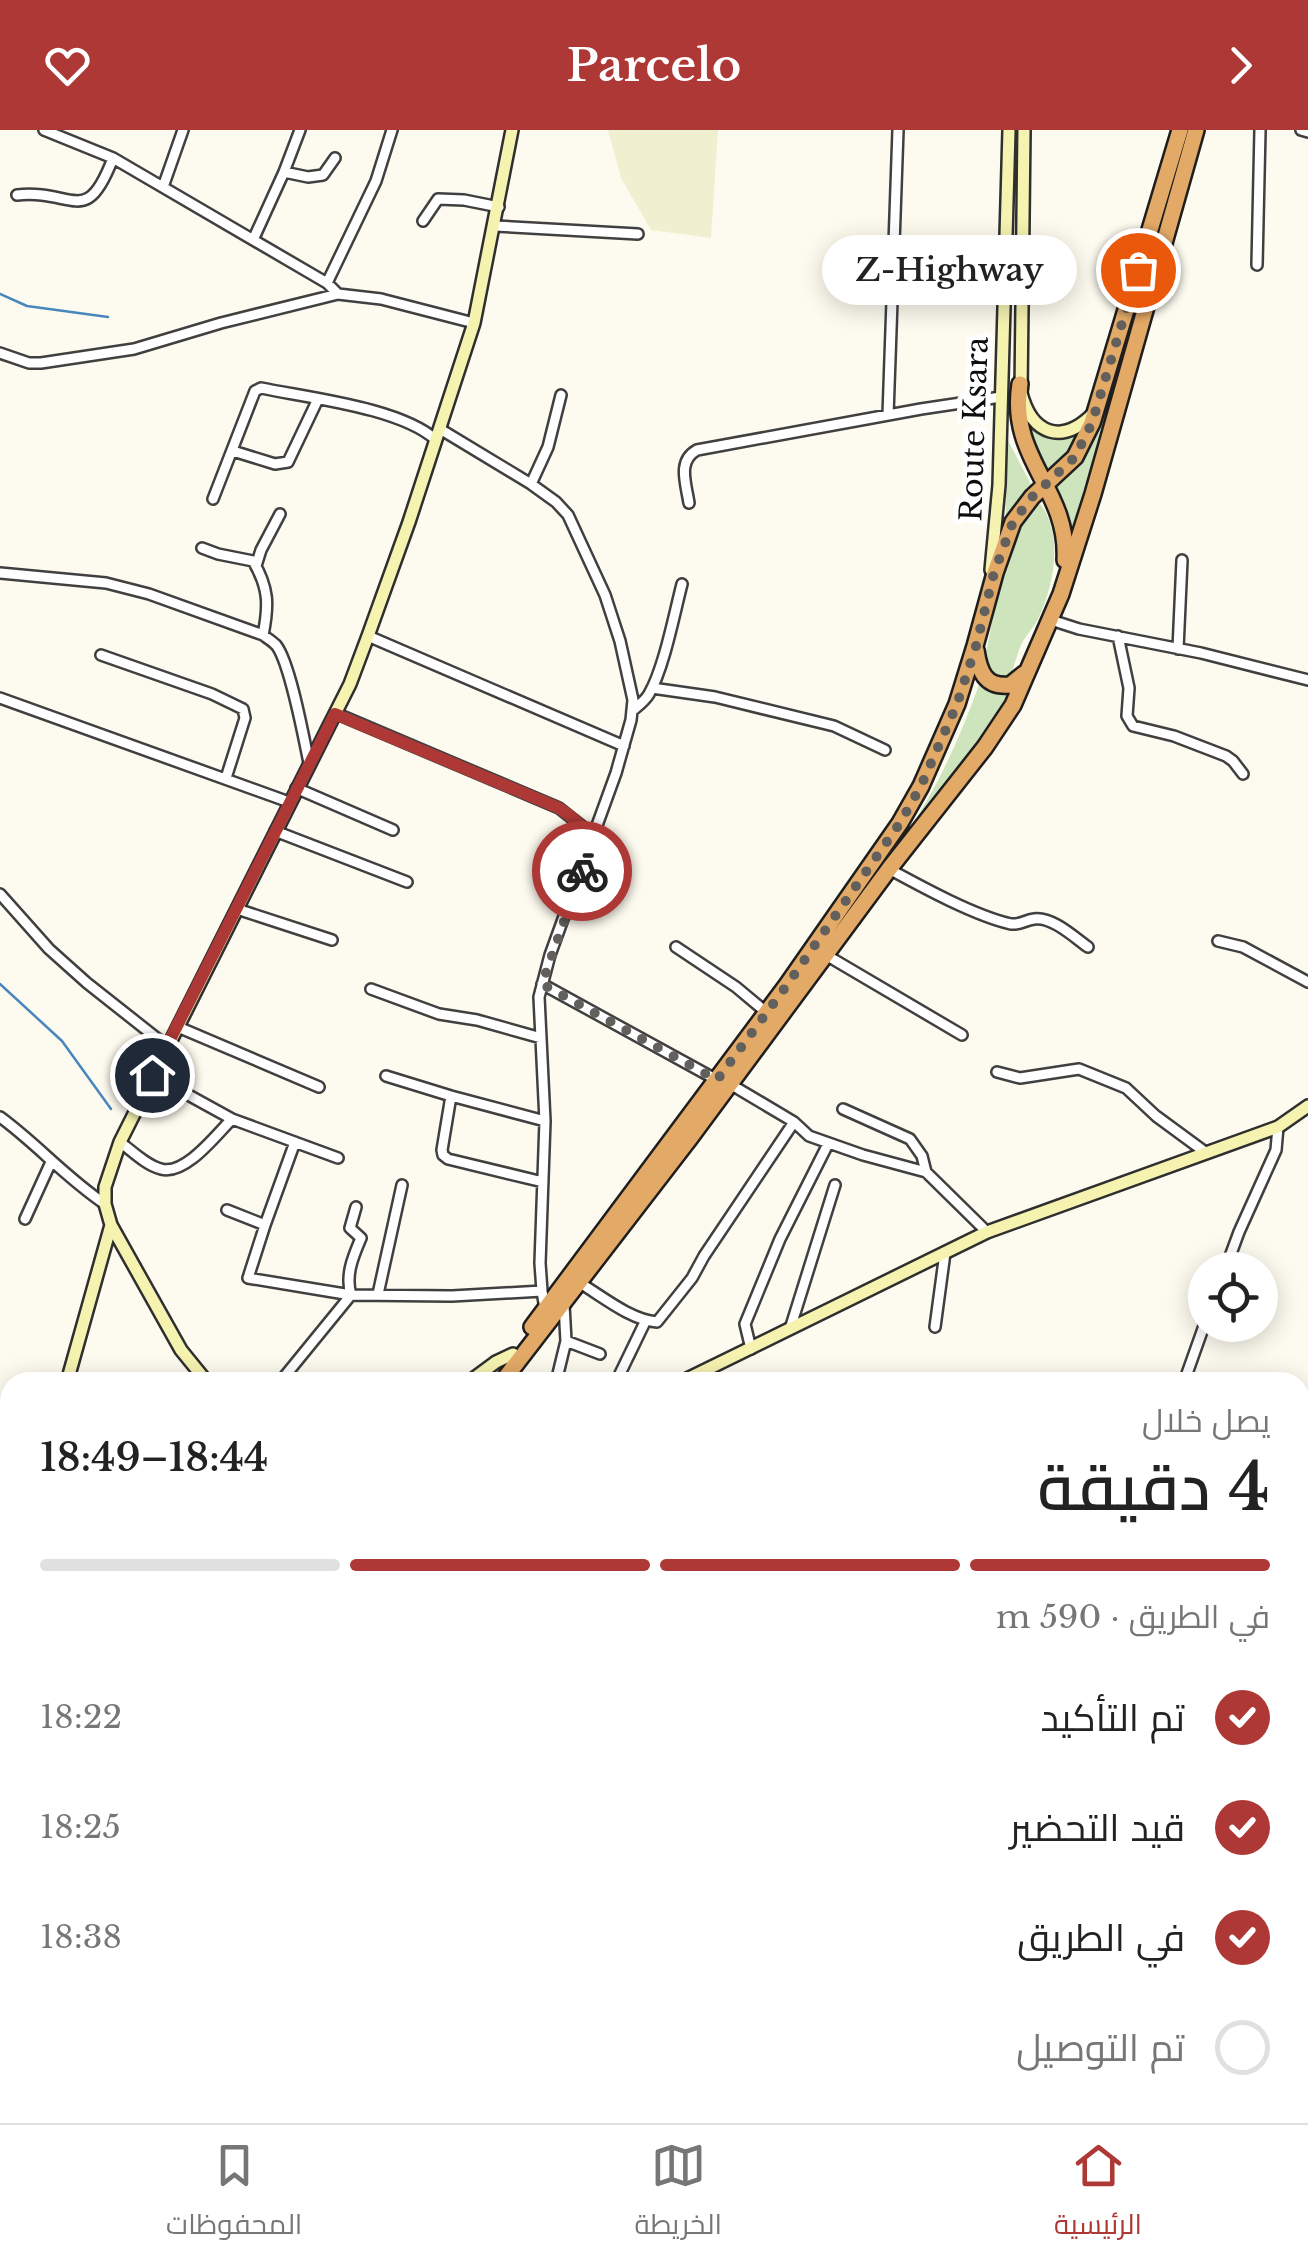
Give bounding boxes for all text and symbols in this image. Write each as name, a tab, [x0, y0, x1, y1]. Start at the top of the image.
text: Parcelo	[567, 37, 741, 93]
icon: heart	[40, 38, 95, 93]
icon: forward	[1213, 38, 1268, 93]
pin	[1096, 228, 1181, 313]
callout: Z-Highway	[823, 235, 1078, 305]
icon: bag	[1111, 243, 1166, 298]
text: Z-Highway	[855, 250, 1044, 290]
street label: Route Ksara	[952, 336, 996, 522]
courier	[532, 821, 632, 921]
icon: bike	[555, 844, 610, 899]
pin	[110, 1033, 195, 1118]
icon: home	[125, 1048, 180, 1103]
map controls	[1188, 1252, 1278, 1342]
button: locate	[1188, 1252, 1278, 1342]
text: يصل خلال	[1142, 1401, 1270, 1441]
text: 18:44–18:49	[40, 1434, 268, 1481]
text: 4 دقيقة	[1038, 1447, 1270, 1528]
text: في الطريق · 590 m	[996, 1597, 1270, 1637]
icon: check	[1215, 1690, 1270, 1745]
text: تم التأكيد	[1041, 1694, 1185, 1741]
text: 18:22	[40, 1697, 122, 1737]
icon: check	[1215, 1800, 1270, 1855]
text: قيد التحضير	[1010, 1804, 1185, 1851]
text: 18:25	[40, 1807, 121, 1847]
icon: check	[1215, 1910, 1270, 1965]
text: في الطريق	[1017, 1914, 1185, 1961]
text: 18:38	[40, 1917, 122, 1957]
text: تم التوصيل	[1016, 2024, 1185, 2071]
tab: المحفوظات	[166, 2138, 302, 2250]
tab: الخريطة	[635, 2138, 722, 2250]
tab: الرئيسية	[1054, 2138, 1142, 2250]

